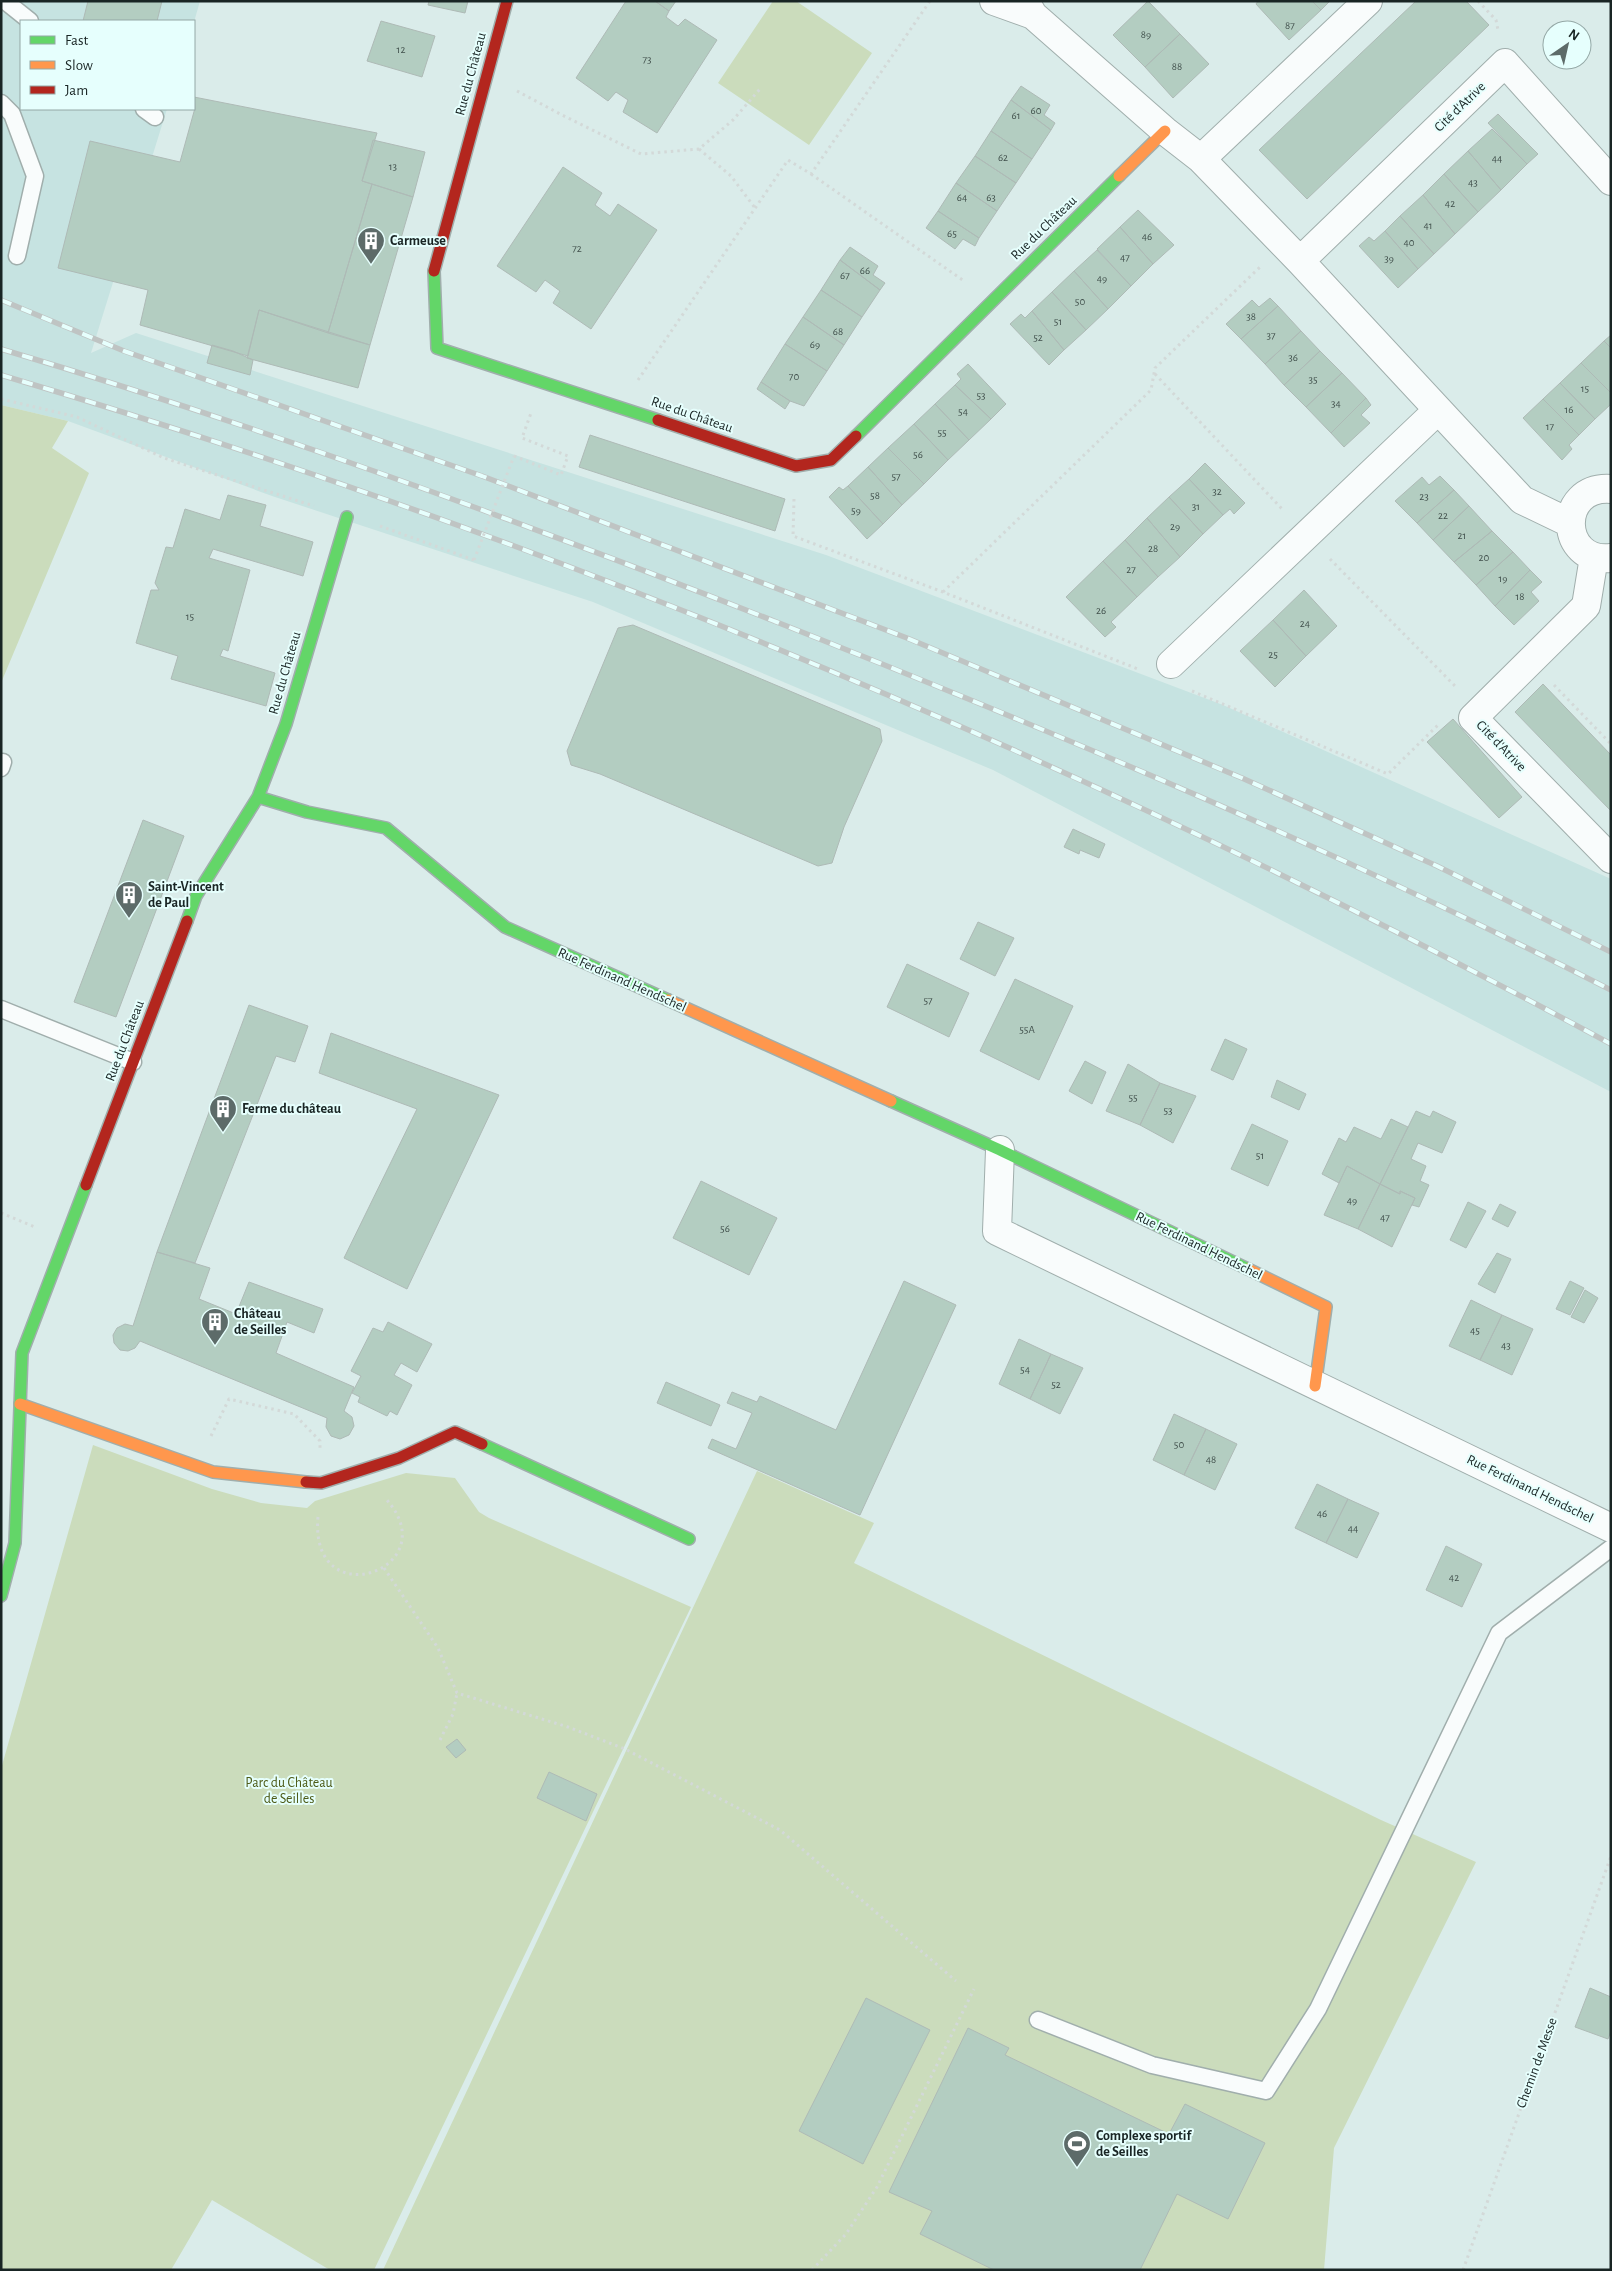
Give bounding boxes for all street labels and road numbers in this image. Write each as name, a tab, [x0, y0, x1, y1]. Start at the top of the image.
street label: Rue du Château	[453, 31, 489, 117]
street label: Cité d'Atrive	[1432, 79, 1488, 135]
street label: Rue du Château	[1008, 193, 1080, 263]
street label: Rue du Château	[649, 394, 735, 436]
street label: Rue du Château	[266, 630, 304, 716]
street label: Cité d'Atrive	[1473, 718, 1529, 774]
street label: Rue Ferdinand Hendschel	[556, 945, 688, 1015]
street label: Rue du Château	[103, 999, 147, 1083]
street label: Rue Ferdinand Hendschel	[1134, 1209, 1264, 1283]
street label: Rue Ferdinand Hendschel	[1465, 1452, 1595, 1526]
street label: Chemin de Messe	[1514, 2016, 1560, 2110]

